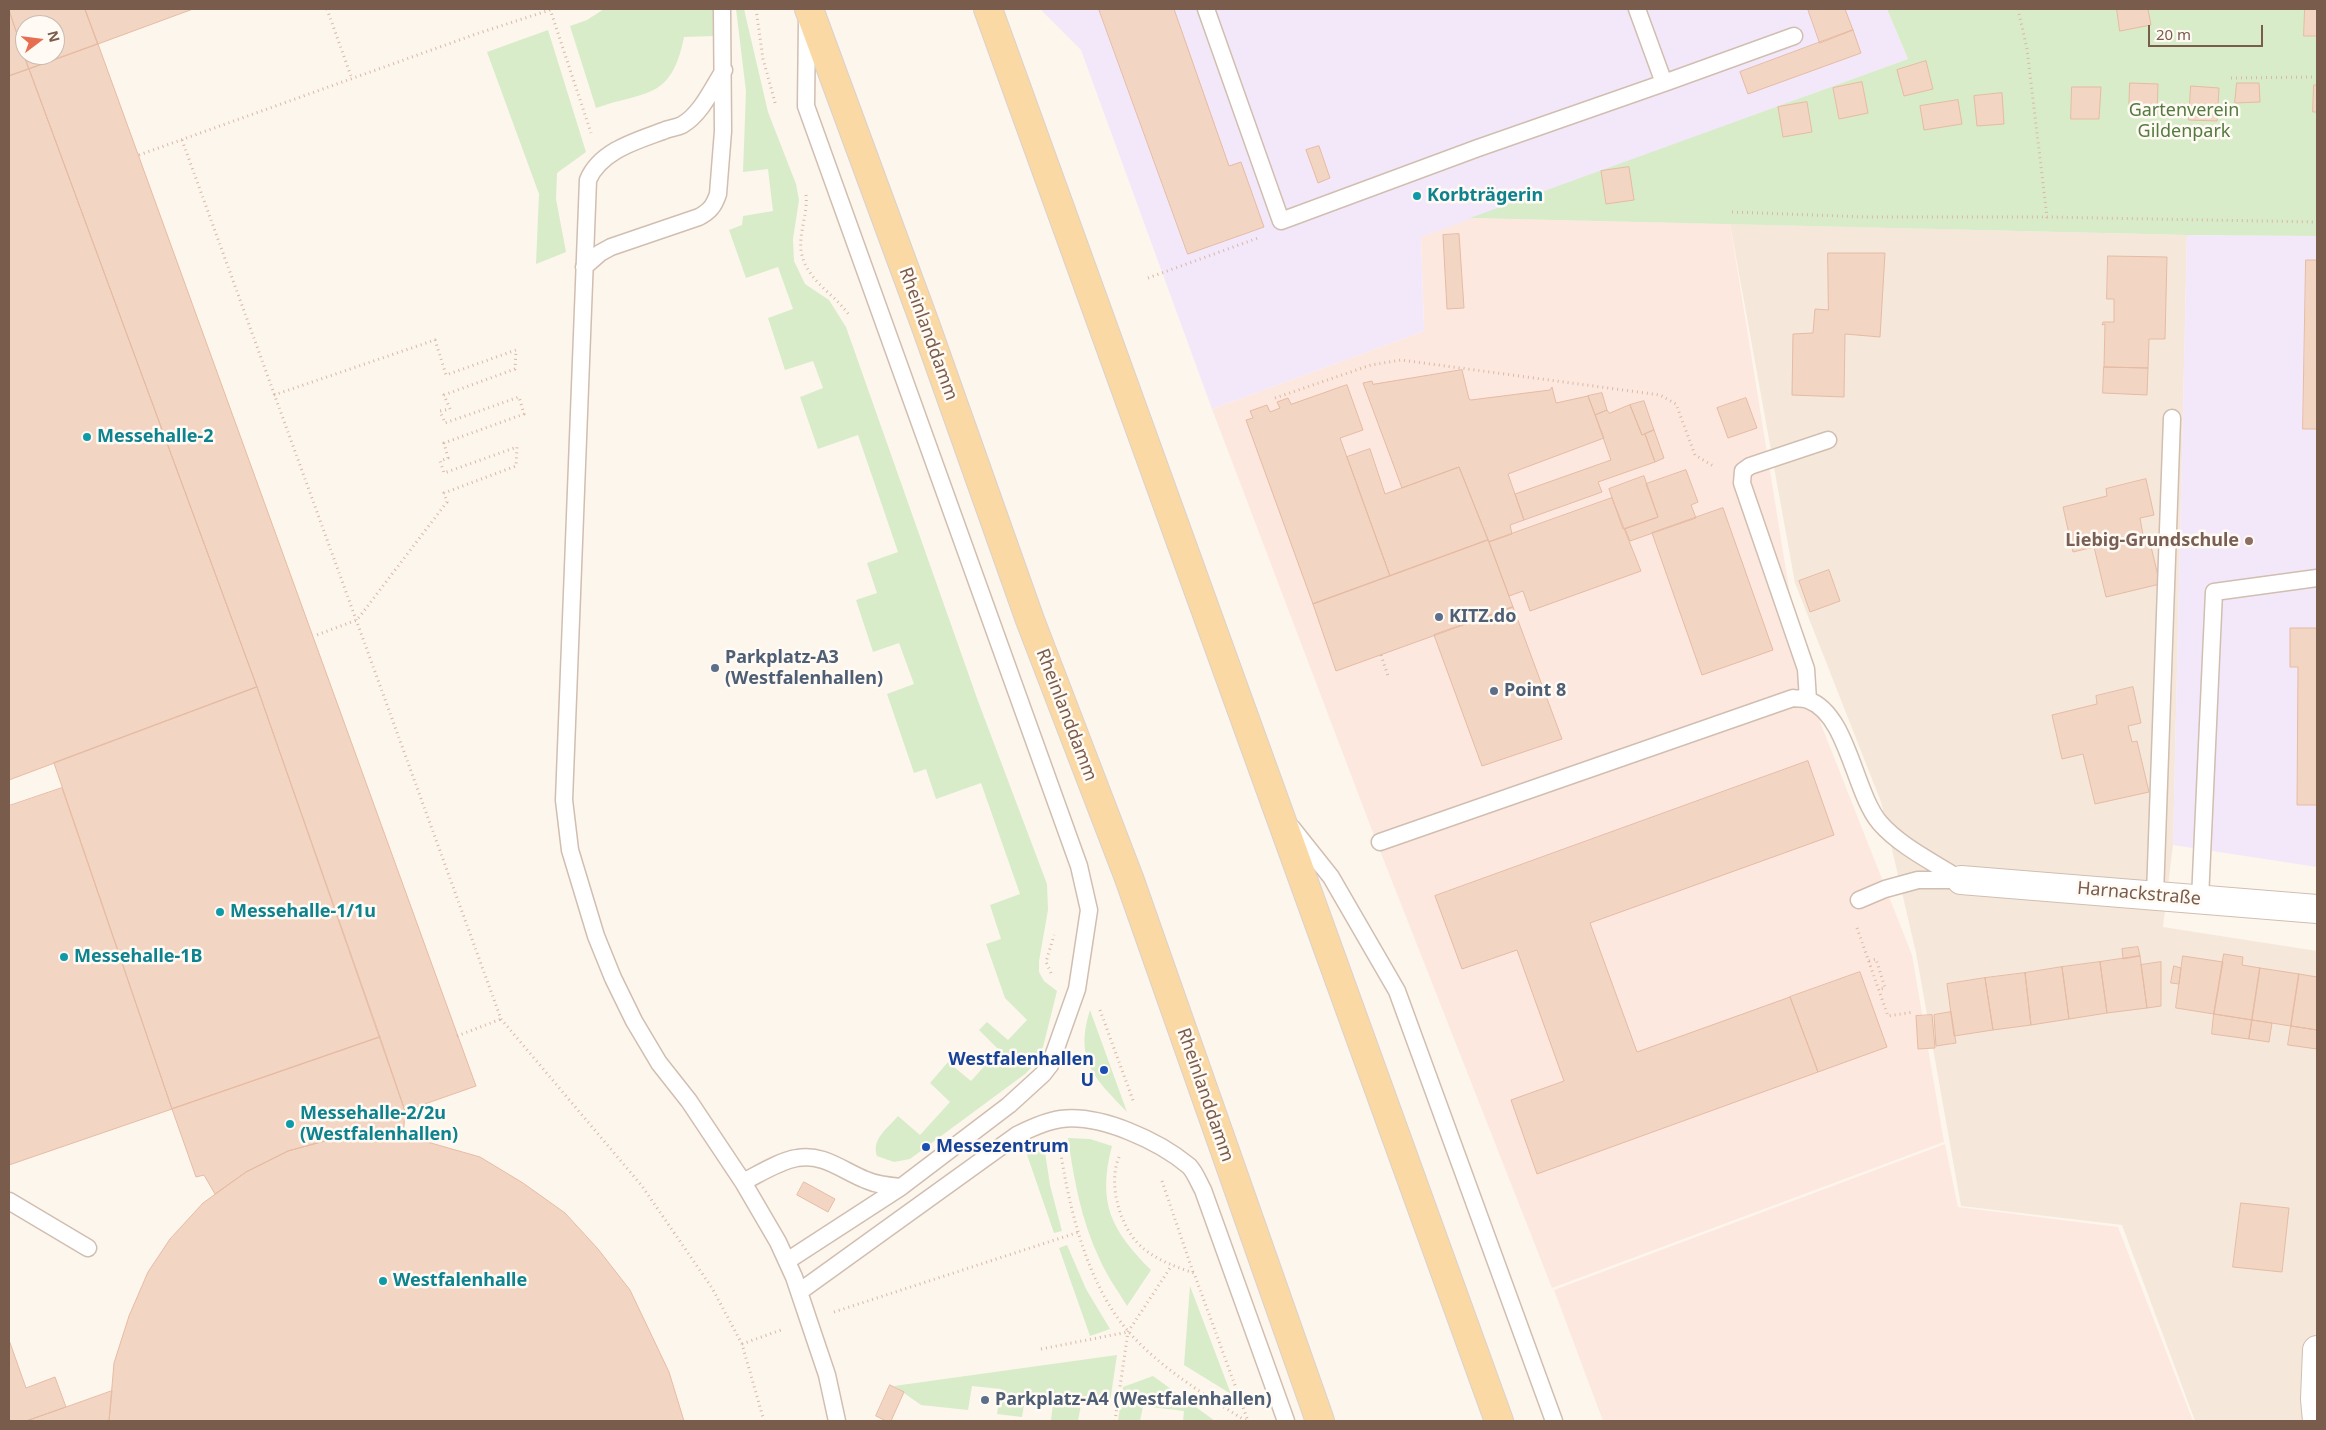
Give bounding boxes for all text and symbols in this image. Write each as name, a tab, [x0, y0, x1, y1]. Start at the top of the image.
north arrow	[15, 15, 65, 65]
scale bar	[2151, 15, 2266, 47]
text: 20 m	[2156, 24, 2191, 44]
text: N	[43, 28, 65, 44]
park label: Gartenverein Gildenpark	[2129, 100, 2239, 142]
place label: Korbträgerin	[1427, 185, 1543, 207]
marker: Korbträgerin	[1411, 190, 1423, 202]
street label: Rheinlanddamm	[894, 265, 962, 403]
place label: Messehalle-2	[97, 426, 214, 448]
marker: Messehalle-2	[81, 431, 93, 443]
place label: Liebig-Grundschule	[2065, 530, 2239, 552]
marker: Liebig-Grundschule	[2243, 535, 2255, 547]
place label: KITZ.do	[1449, 606, 1516, 628]
marker: KITZ.do	[1433, 611, 1445, 623]
street label: Rheinlanddamm	[1031, 646, 1101, 784]
place label: Parkplatz-A3 (Westfalenhallen)	[725, 647, 883, 690]
marker: Parkplatz-A3 (Westfalenhallen)	[709, 662, 721, 674]
place label: Point 8	[1504, 680, 1566, 702]
marker: Point 8	[1488, 685, 1500, 697]
street label: Harnackstraße	[2076, 878, 2202, 910]
place label: Messehalle-1/1u	[230, 901, 376, 923]
marker: Messehalle-1/1u	[214, 906, 226, 918]
place label: Messehalle-1B	[74, 946, 203, 968]
marker: Messehalle-1B	[58, 951, 70, 963]
street label: Rheinlanddamm	[1172, 1025, 1238, 1165]
place label: Westfalenhallen U	[948, 1049, 1094, 1092]
marker: Westfalenhallen U	[1098, 1064, 1110, 1076]
place label: Messehalle-2/2u (Westfalenhallen)	[300, 1103, 458, 1146]
marker: Messehalle-2/2u (Westfalenhallen)	[284, 1118, 296, 1130]
place label: Messezentrum	[936, 1136, 1069, 1158]
marker: Messezentrum	[920, 1141, 932, 1153]
place label: Westfalenhalle	[393, 1270, 527, 1292]
marker: Westfalenhalle	[377, 1275, 389, 1287]
place label: Parkplatz-A4 (Westfalenhallen)	[995, 1389, 1272, 1411]
marker: Parkplatz-A4 (Westfalenhallen)	[979, 1394, 991, 1406]

